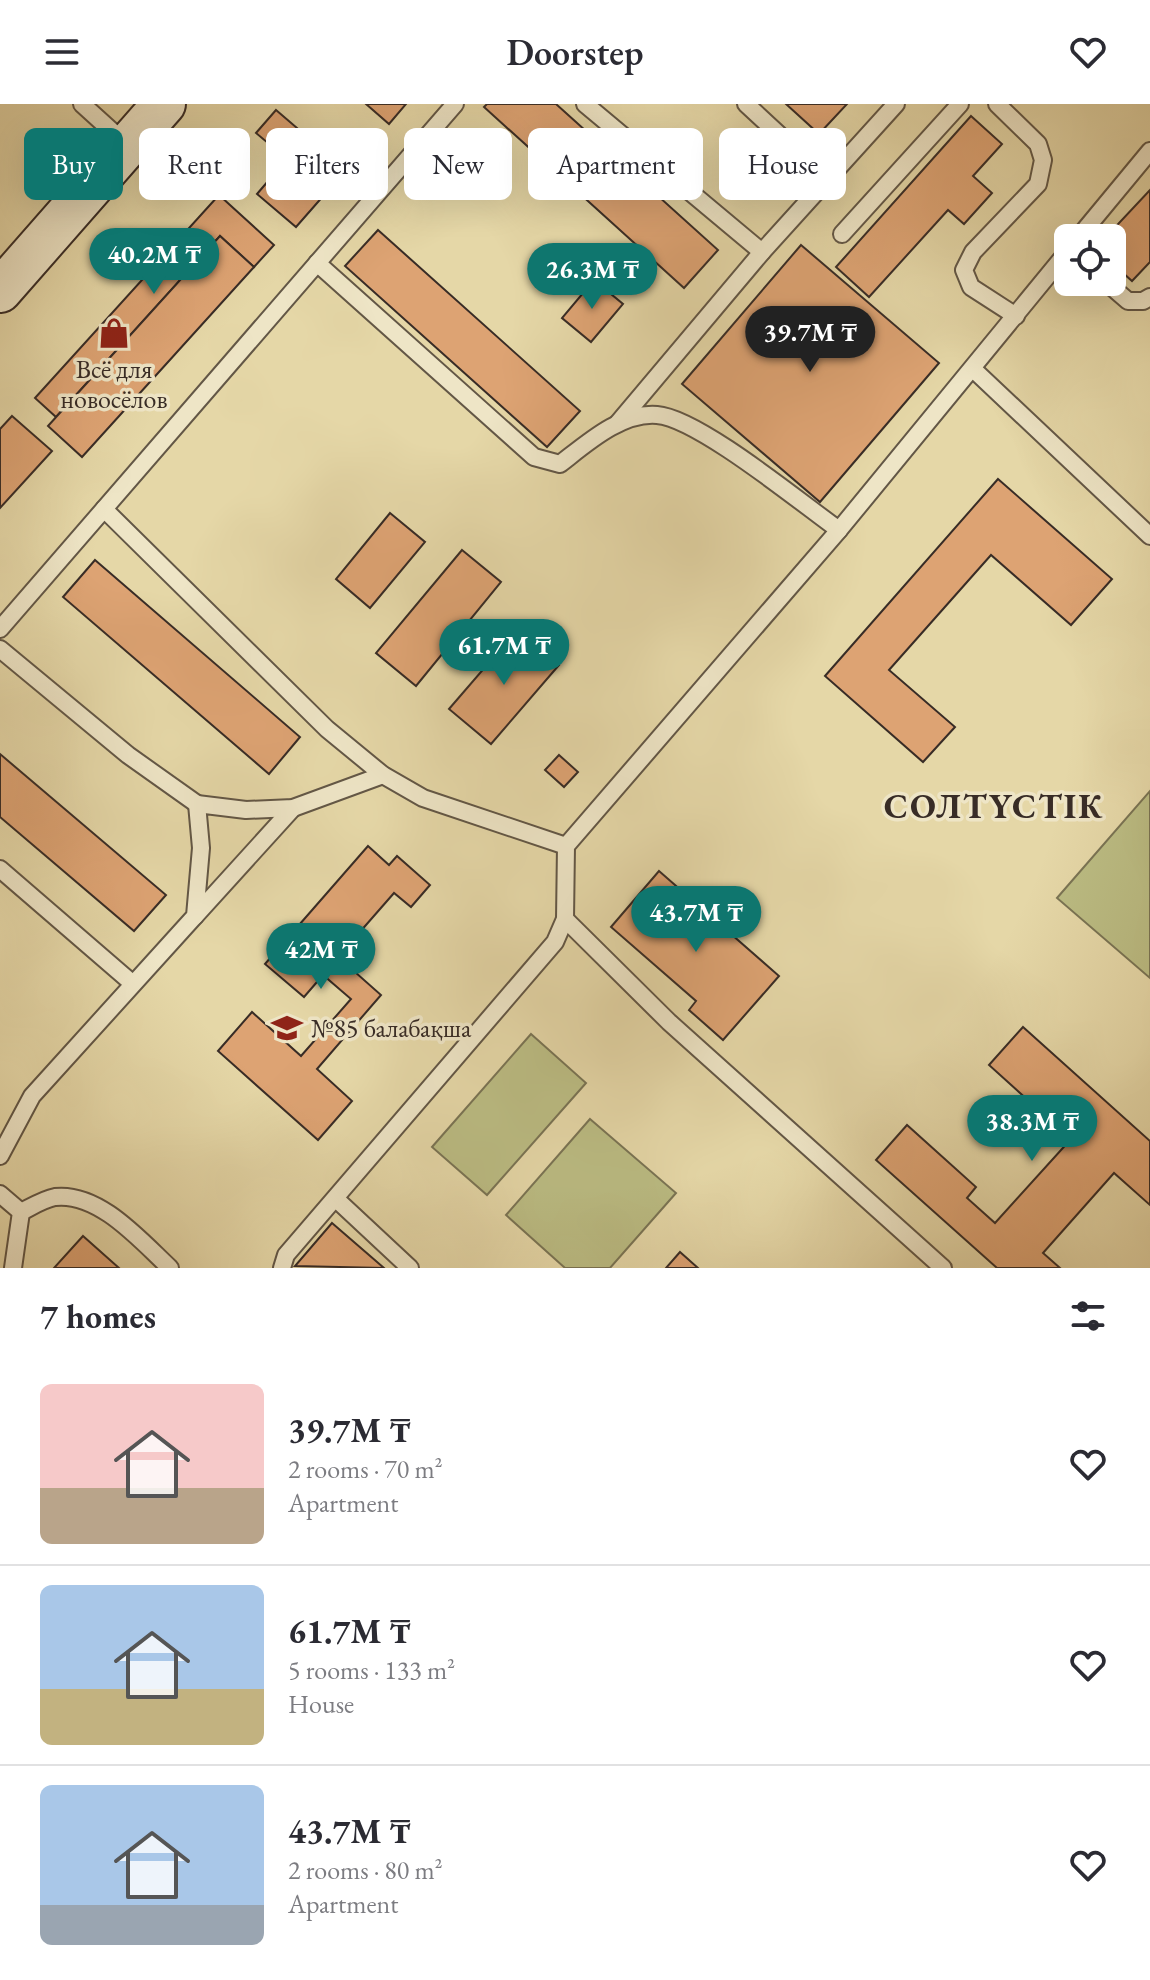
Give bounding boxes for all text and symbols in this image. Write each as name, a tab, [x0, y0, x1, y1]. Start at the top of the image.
text: Doorstep	[507, 29, 643, 76]
icon: menu	[40, 30, 84, 74]
icon: heart	[1066, 30, 1110, 74]
chip: Buy	[24, 128, 123, 200]
chip: Rent	[139, 128, 250, 200]
chip: Filters	[266, 128, 388, 200]
chip: New	[404, 128, 512, 200]
chip: Apartment	[528, 128, 703, 200]
chip: House	[719, 128, 846, 200]
map controls	[1054, 224, 1126, 296]
button: locate	[1054, 224, 1126, 296]
pin: 40.2M ₸	[80, 228, 228, 296]
text: 40.2M ₸	[107, 237, 201, 271]
pin: 26.3M ₸	[518, 243, 666, 311]
text: 26.3M ₸	[545, 252, 639, 286]
pin: 39.7M ₸	[736, 306, 884, 374]
text: 39.7M ₸	[763, 315, 857, 349]
shop icon: Всё для новосёлов	[97, 316, 131, 350]
place label: Всё для новосёлов	[61, 352, 167, 416]
pin: 61.7M ₸	[430, 619, 578, 687]
text: 61.7M ₸	[457, 628, 551, 662]
district label: СОЛТҮСТІК	[884, 784, 1104, 828]
pin: 43.7M ₸	[622, 886, 770, 954]
text: 43.7M ₸	[649, 895, 743, 929]
pin: 42M ₸	[265, 923, 377, 991]
text: 42M ₸	[284, 932, 358, 966]
school or university icon: №85 балабақша	[270, 1011, 304, 1045]
place label: №85 балабақша	[311, 1011, 472, 1045]
pin: 38.3M ₸	[958, 1095, 1106, 1163]
text: 38.3M ₸	[985, 1104, 1079, 1138]
text: 7 homes	[40, 1294, 156, 1338]
icon: filters	[1066, 1294, 1110, 1338]
text: 39.7M ₸	[288, 1408, 410, 1452]
icon: home	[104, 1416, 200, 1512]
icon: heart	[1066, 1442, 1110, 1486]
text: 2 rooms · 70 m²	[288, 1452, 443, 1486]
text: Apartment	[288, 1486, 398, 1520]
text: 61.7M ₸	[288, 1609, 410, 1653]
icon: home	[104, 1617, 200, 1713]
icon: heart	[1066, 1643, 1110, 1687]
text: 5 rooms · 133 m²	[288, 1653, 455, 1687]
text: House	[288, 1687, 354, 1721]
text: 43.7M ₸	[288, 1809, 410, 1853]
icon: home	[104, 1817, 200, 1913]
icon: heart	[1066, 1843, 1110, 1887]
text: 2 rooms · 80 m²	[288, 1853, 443, 1887]
text: Apartment	[288, 1887, 398, 1921]

